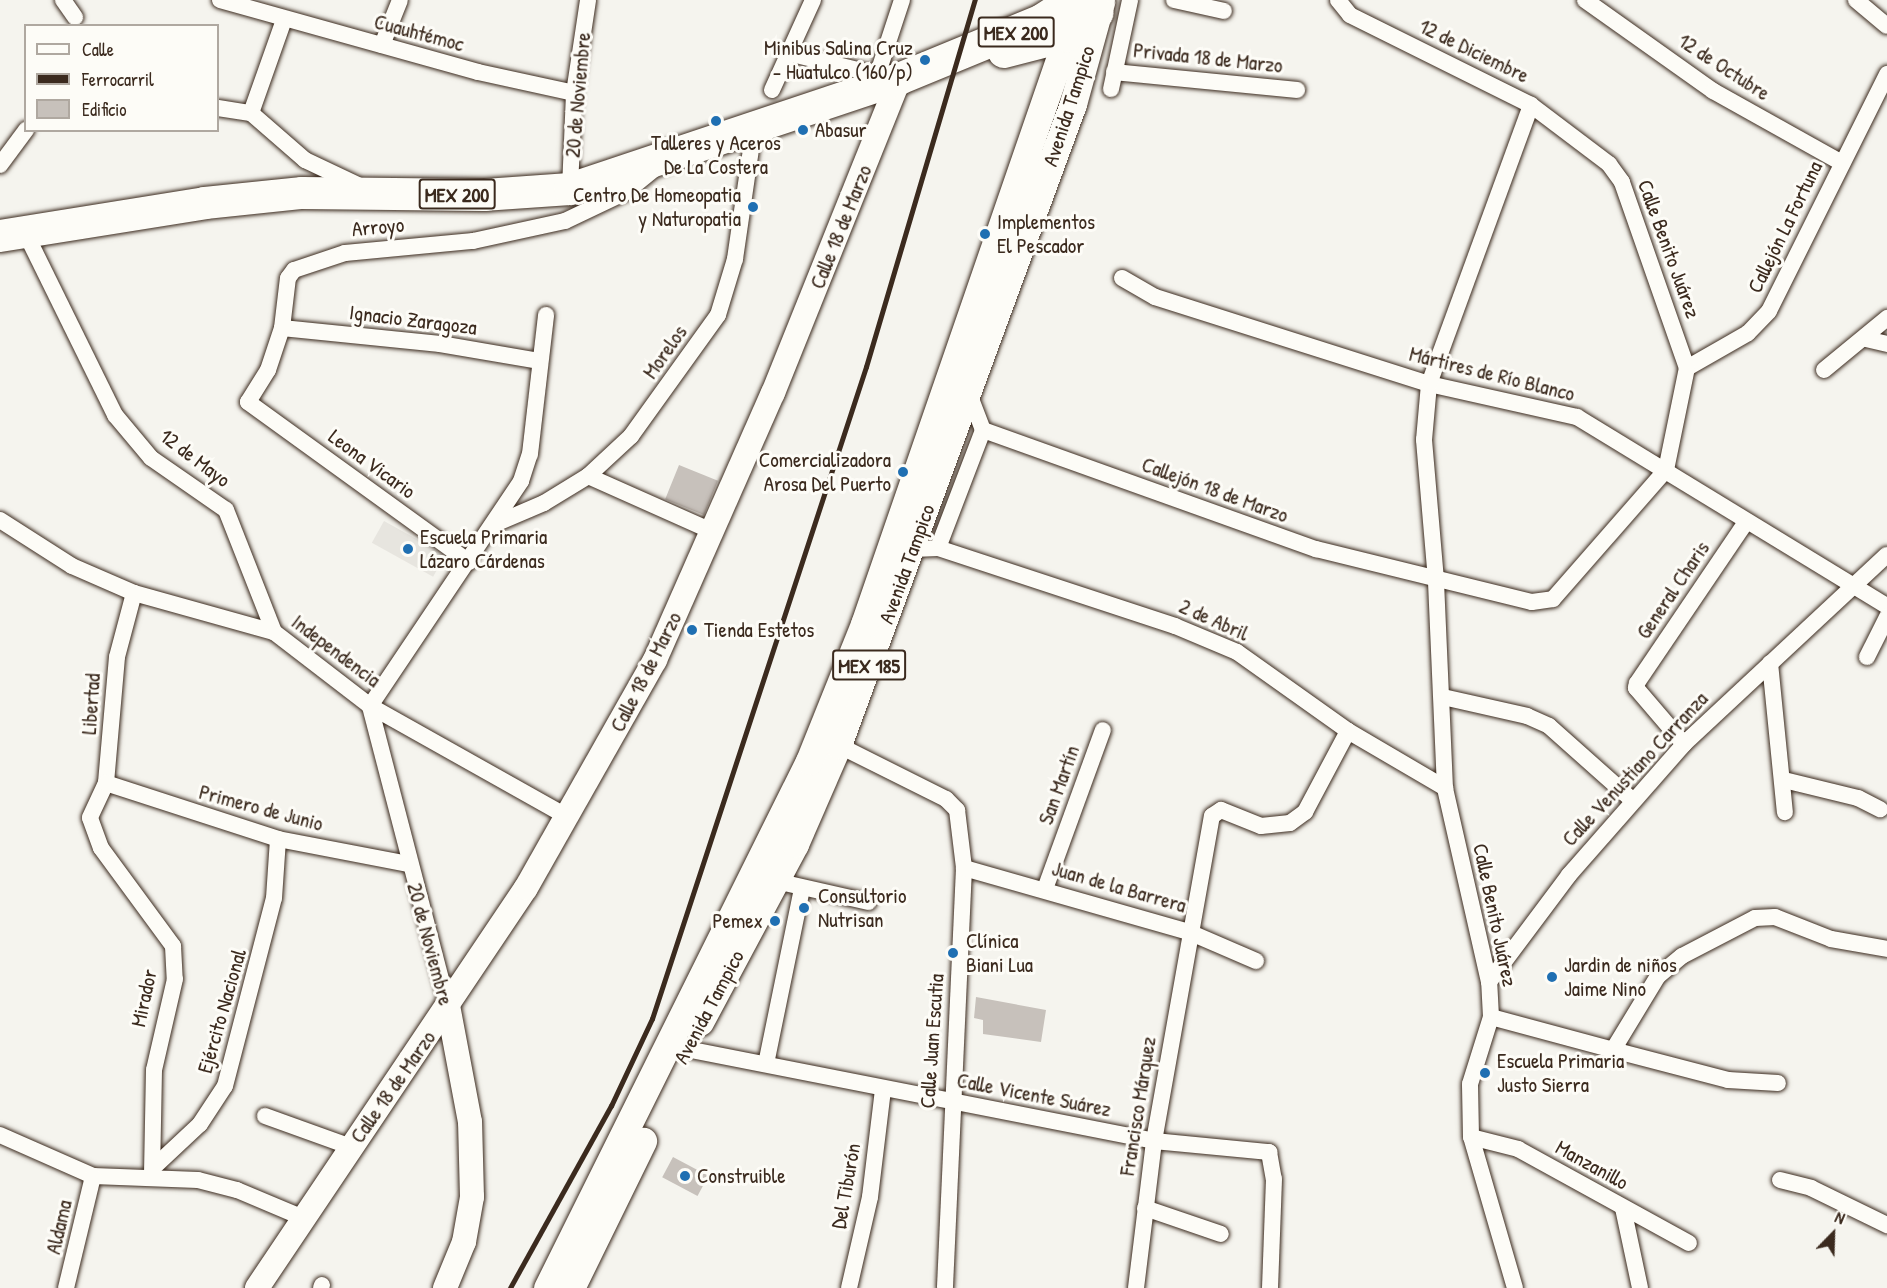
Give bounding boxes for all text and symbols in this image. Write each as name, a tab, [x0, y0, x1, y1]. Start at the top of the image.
street label: Cuauhtémoc	[371, 9, 467, 57]
street label: 12 de Diciembre	[1415, 14, 1533, 88]
road number: MEX 200	[977, 15, 1055, 49]
legend	[24, 24, 219, 132]
street label: 12 de Octubre	[1673, 28, 1775, 106]
street label: 20 de Noviembre	[560, 31, 596, 159]
place label: Minibus Salina Cruz - Huatulco (160/p)	[764, 35, 913, 85]
text: Calle	[82, 37, 114, 62]
street label: Privada 18 de Marzo	[1132, 38, 1284, 78]
street label: Avenida Tampico	[1038, 43, 1100, 169]
marker: Minibus Salina Cruz - Huatulco (160/p)	[918, 53, 932, 67]
text: Ferrocarril	[82, 67, 154, 92]
text: Edificio	[82, 97, 126, 122]
marker: Talleres y Aceros De La Costera	[709, 114, 723, 128]
place label: Abasur	[815, 117, 867, 143]
marker: Abasur	[796, 123, 810, 137]
place label: Talleres y Aceros De La Costera	[651, 130, 781, 180]
street label: Callejón La Fortuna	[1742, 157, 1828, 297]
street label: Calle 18 de Marzo	[805, 161, 877, 293]
street label: Calle Benito Juárez	[1632, 176, 1706, 322]
road number: MEX 200	[418, 177, 496, 211]
place label: Centro De Homeopatia y Naturopatia	[573, 182, 741, 232]
marker: Centro De Homeopatia y Naturopatia	[746, 200, 760, 214]
place label: Implementos El Pescador	[997, 209, 1095, 259]
street label: Arroyo	[351, 212, 405, 242]
marker: Implementos El Pescador	[978, 227, 992, 241]
street label: Ignacio Zaragoza	[348, 300, 478, 340]
street label: Morelos	[638, 320, 692, 384]
street label: Mártires de Río Blanco	[1407, 341, 1577, 407]
street label: 12 de Mayo	[155, 423, 235, 493]
street label: Leona Vicario	[324, 424, 420, 504]
place label: Comercializadora Arosa Del Puerto	[759, 447, 891, 497]
street label: Callejón 18 de Marzo	[1138, 452, 1292, 528]
marker: Comercializadora Arosa Del Puerto	[896, 465, 910, 479]
street label: Avenida Tampico	[874, 501, 940, 627]
place label: Escuela Primaria Lázaro Cárdenas	[420, 524, 547, 574]
street label: General Charis	[1631, 536, 1715, 644]
marker: Escuela Primaria Lázaro Cárdenas	[401, 542, 415, 556]
street label: 2 de Abril	[1175, 594, 1253, 646]
street label: Calle 18 de Marzo	[605, 608, 687, 736]
street label: Independencia	[287, 609, 385, 693]
place label: Tienda Estetos	[704, 617, 814, 643]
marker: Tienda Estetos	[685, 623, 699, 637]
road number: MEX 185	[832, 648, 906, 682]
street label: Libertad	[76, 673, 106, 735]
street label: Calle Venustiano Carranza	[1557, 687, 1713, 851]
street label: San Martín	[1033, 742, 1085, 828]
street label: Primero de Junio	[196, 779, 326, 837]
street label: Calle Benito Juárez	[1468, 841, 1522, 989]
street label: Juan de la Barrera	[1049, 856, 1189, 918]
street label: 20 de Noviembre	[402, 880, 458, 1008]
place label: Consultorio Nutrisan	[818, 883, 906, 933]
marker: Consultorio Nutrisan	[795, 899, 813, 917]
place label: Pemex	[712, 908, 763, 934]
marker: Pemex	[768, 914, 782, 928]
place label: Clínica Biani Lua	[966, 928, 1033, 978]
marker: Clínica Biani Lua	[944, 944, 962, 962]
street label: Ejército Nacional	[192, 946, 252, 1076]
street label: Avenida Tampico	[669, 946, 749, 1068]
place label: Jardin de niños Jaime Nino	[1564, 952, 1677, 1002]
street label: Mirador	[126, 967, 162, 1029]
marker: Jardin de niños Jaime Nino	[1545, 970, 1559, 984]
street label: Calle Juan Escutia	[915, 973, 949, 1109]
street label: Calle 18 de Marzo	[345, 1026, 441, 1148]
street label: Francisco Márquez	[1115, 1035, 1161, 1177]
place label: Escuela Primaria Justo Sierra	[1497, 1048, 1624, 1098]
marker: Escuela Primaria Justo Sierra	[1478, 1066, 1492, 1080]
street label: Calle Vicente Suárez	[955, 1068, 1113, 1122]
street label: Manzanillo	[1551, 1135, 1633, 1195]
street label: Del Tiburón	[826, 1141, 866, 1231]
place label: Construible	[697, 1163, 786, 1189]
marker: Construible	[678, 1169, 692, 1183]
street label: Aldama	[41, 1197, 77, 1257]
north arrow	[1803, 1204, 1863, 1264]
text: N	[1832, 1206, 1848, 1229]

